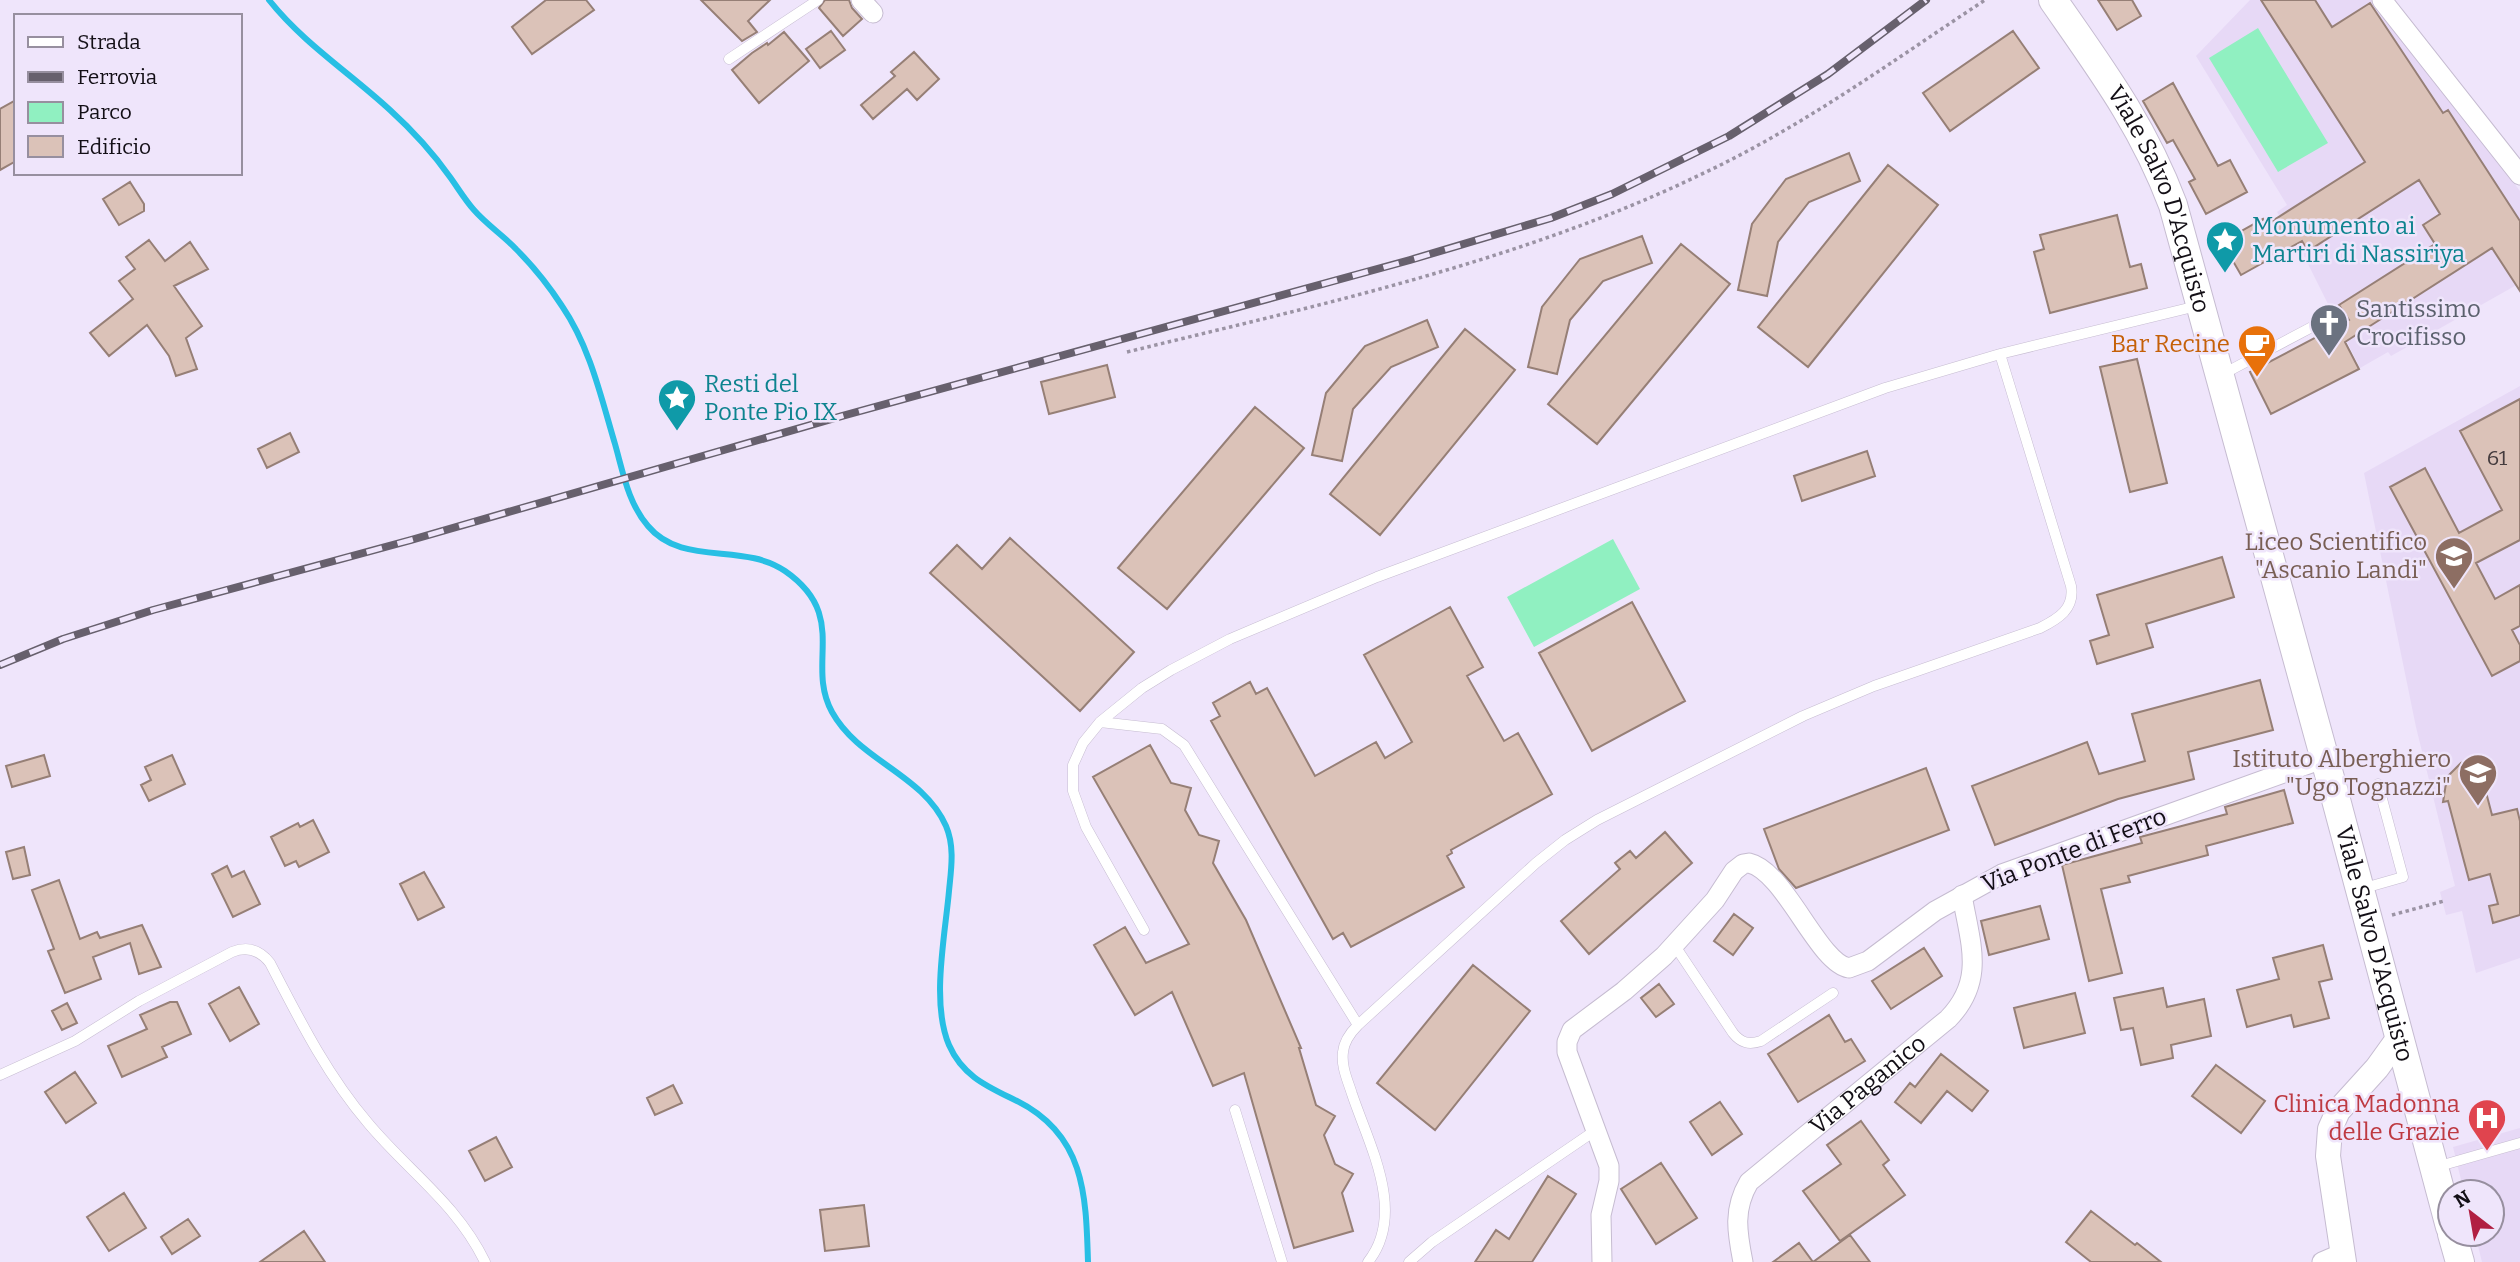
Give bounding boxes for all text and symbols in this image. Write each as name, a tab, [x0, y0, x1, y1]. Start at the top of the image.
legend	[14, 14, 242, 175]
text: Strada	[77, 29, 141, 55]
text: Ferrovia	[77, 64, 158, 90]
street label: Viale Salvo D'Acquisto	[2101, 81, 2216, 316]
text: Parco	[77, 99, 132, 125]
text: Edificio	[77, 134, 151, 160]
place label: Monumento ai Martiri di Nassiriya	[2252, 212, 2465, 268]
place icon: Monumento ai Martiri di Nassiriya	[2204, 219, 2246, 274]
place label: Santissimo Crocifisso	[2356, 295, 2481, 351]
church icon: Santissimo Crocifisso	[2308, 302, 2350, 357]
cafe icon: Bar Recine	[2236, 323, 2278, 378]
place label: Bar Recine	[2111, 330, 2230, 358]
place label: Resti del Ponte Pio IX	[704, 370, 838, 426]
place icon: Resti del Ponte Pio IX	[656, 377, 698, 432]
house number: 61	[2487, 445, 2508, 471]
place label: Liceo Scientifico "Ascanio Landi"	[2245, 528, 2427, 584]
school or university icon: Liceo Scientifico "Ascanio Landi"	[2433, 535, 2475, 590]
place label: Istituto Alberghiero "Ugo Tognazzi"	[2232, 745, 2451, 801]
school or university icon: Istituto Alberghiero "Ugo Tognazzi"	[2457, 752, 2499, 807]
street label: Via Ponte di Ferro	[1978, 802, 2170, 898]
street label: Viale Salvo D'Acquisto	[2330, 823, 2419, 1065]
street label: Via Paganico	[1804, 1029, 1931, 1140]
place label: Clinica Madonna delle Grazie	[2273, 1090, 2460, 1146]
hospital icon: Clinica Madonna delle Grazie	[2466, 1097, 2508, 1152]
north arrow	[2436, 1178, 2506, 1248]
text: N	[2450, 1185, 2475, 1212]

